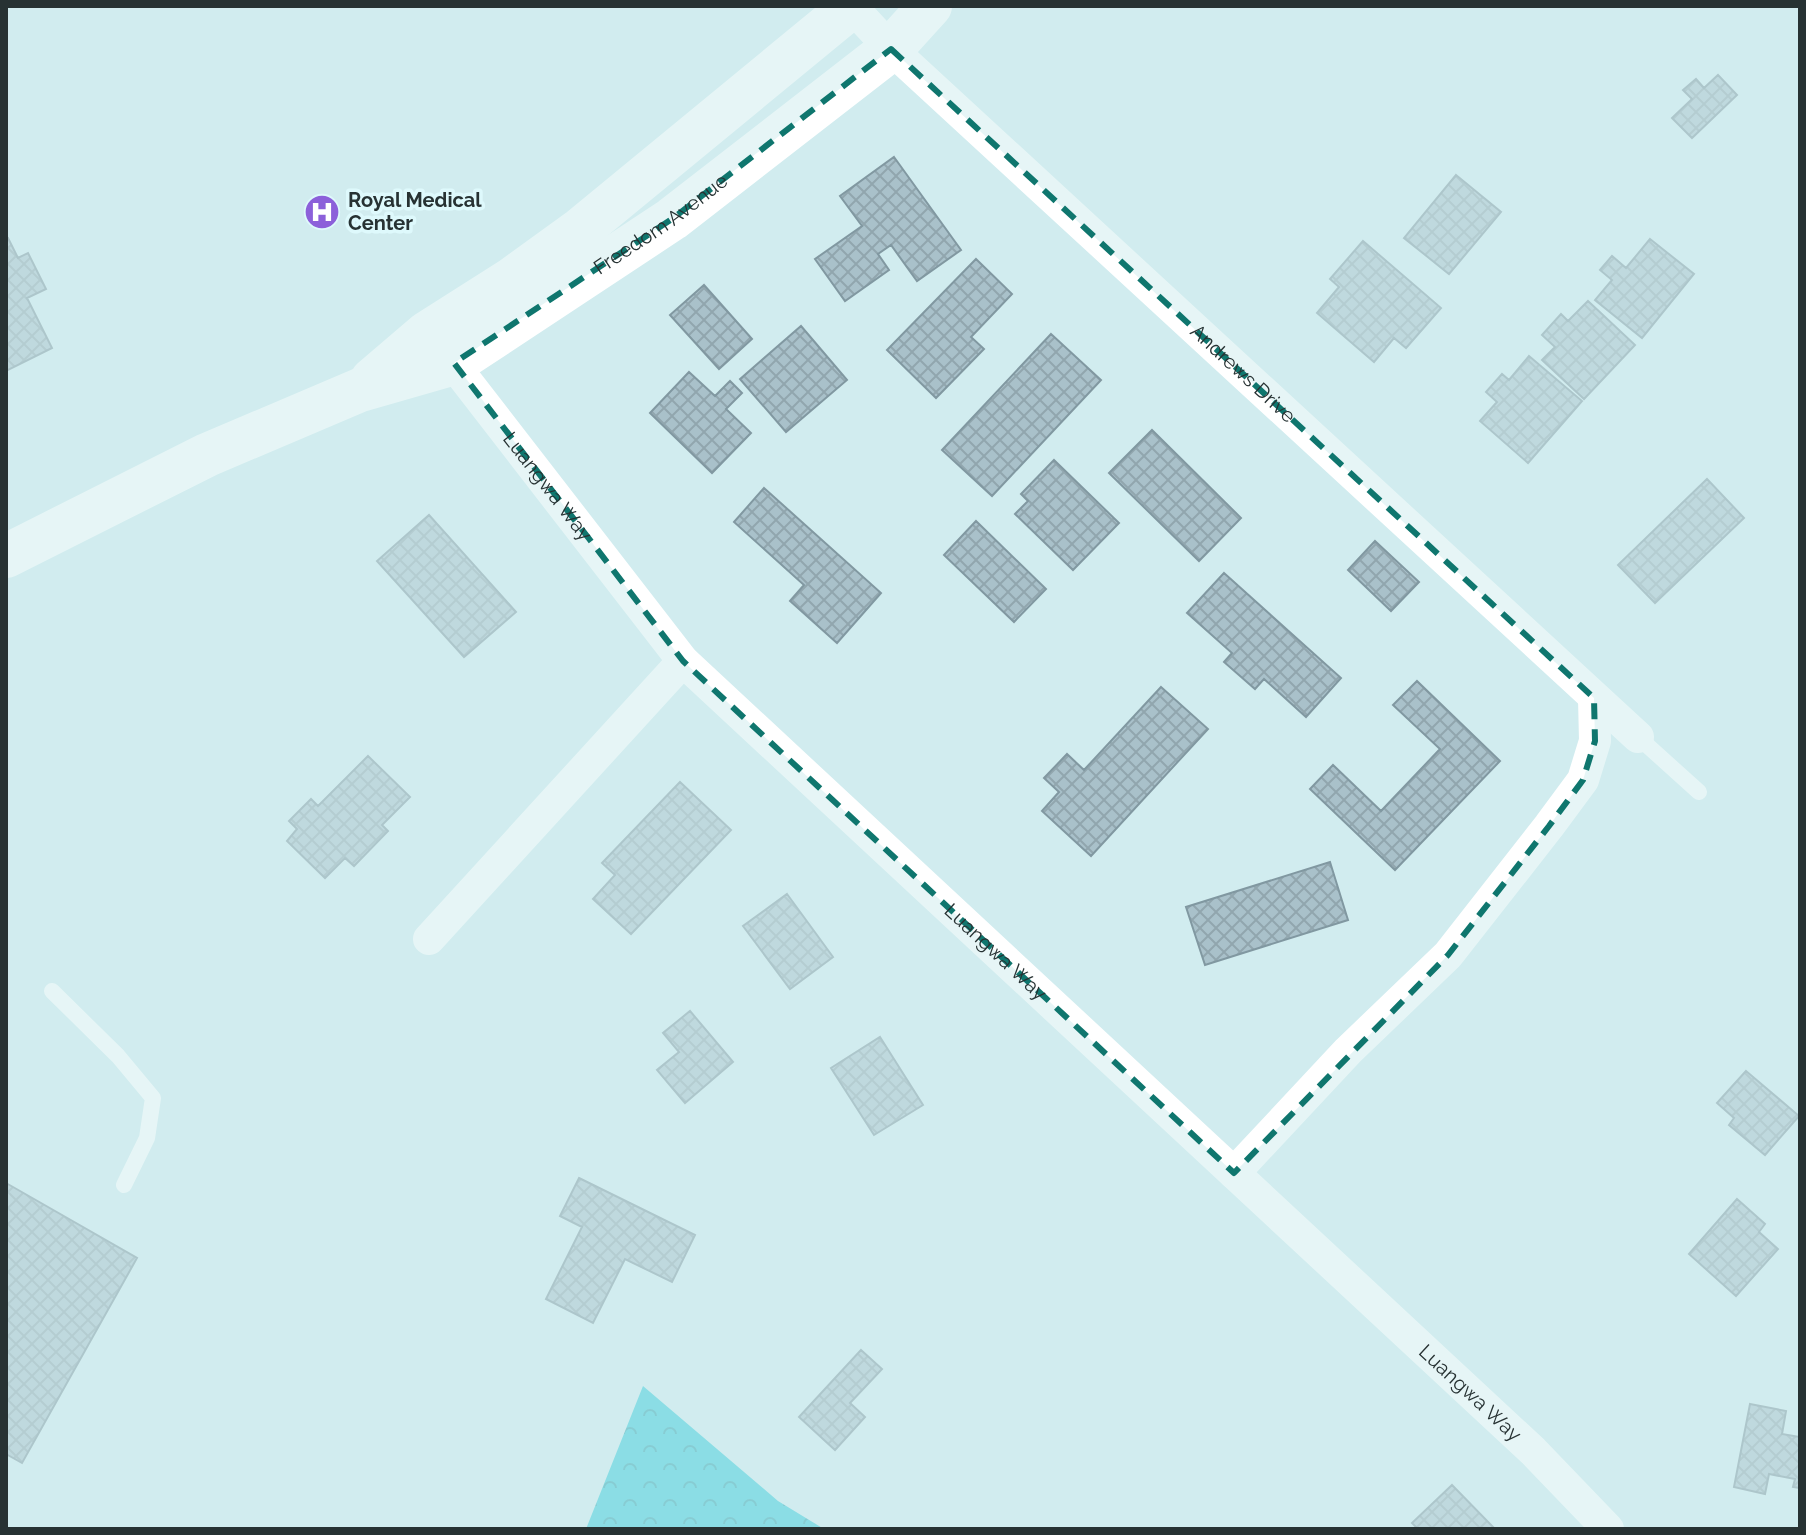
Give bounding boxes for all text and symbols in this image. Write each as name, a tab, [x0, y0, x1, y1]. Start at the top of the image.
street label: Freedom Avenue	[589, 168, 733, 280]
place label: Royal Medical Center	[348, 188, 482, 235]
hospital icon: Royal Medical Center	[303, 193, 341, 231]
street label: Andrews Drive	[1186, 319, 1301, 428]
street label: Luangwa Way	[498, 427, 597, 545]
street label: Luangwa Way	[940, 898, 1052, 1005]
street label: Luangwa Way	[1414, 1339, 1527, 1446]

